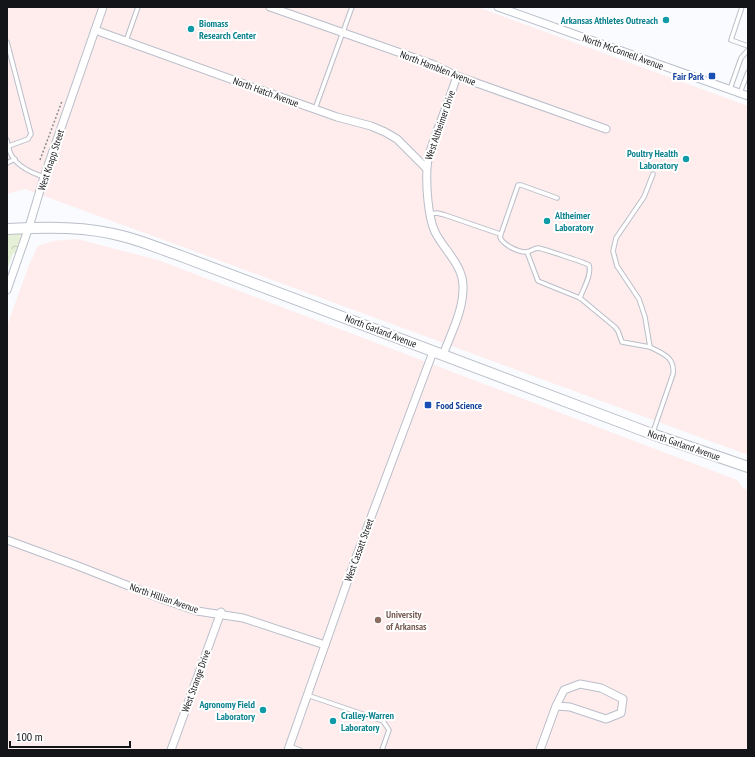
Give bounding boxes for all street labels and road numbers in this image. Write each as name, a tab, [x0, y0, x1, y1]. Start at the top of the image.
street label: North McConnell Avenue	[581, 31, 665, 73]
street label: North Hamblen Avenue	[398, 48, 478, 88]
street label: North Hatch Avenue	[231, 74, 301, 110]
street label: West Altheimer Drive	[422, 89, 458, 161]
street label: West Knapp Street	[35, 128, 67, 192]
street label: North Garland Avenue	[343, 311, 419, 351]
street label: North Garland Avenue	[646, 427, 722, 463]
street label: West Cassatt Street	[342, 516, 377, 583]
street label: North Hillian Avenue	[128, 580, 200, 616]
street label: West Strange Drive	[179, 648, 213, 714]

